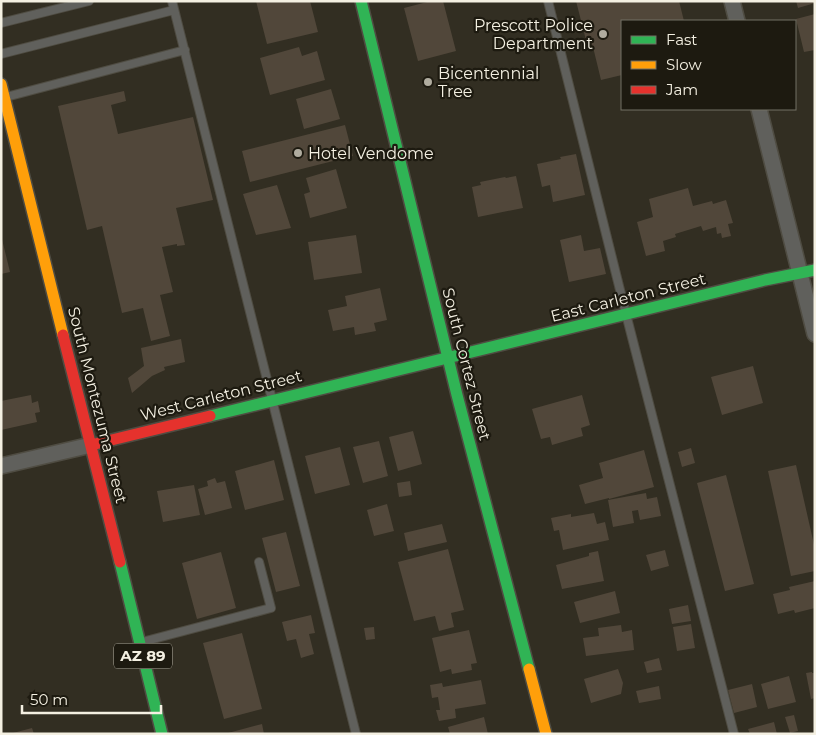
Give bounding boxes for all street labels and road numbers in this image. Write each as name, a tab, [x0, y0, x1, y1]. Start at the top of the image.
street label: East Carleton Street	[549, 269, 708, 326]
street label: South Cortez Street	[438, 286, 495, 443]
street label: South Montezuma Street	[64, 305, 131, 506]
street label: West Carleton Street	[138, 366, 304, 425]
road number: AZ 89	[114, 644, 172, 668]

